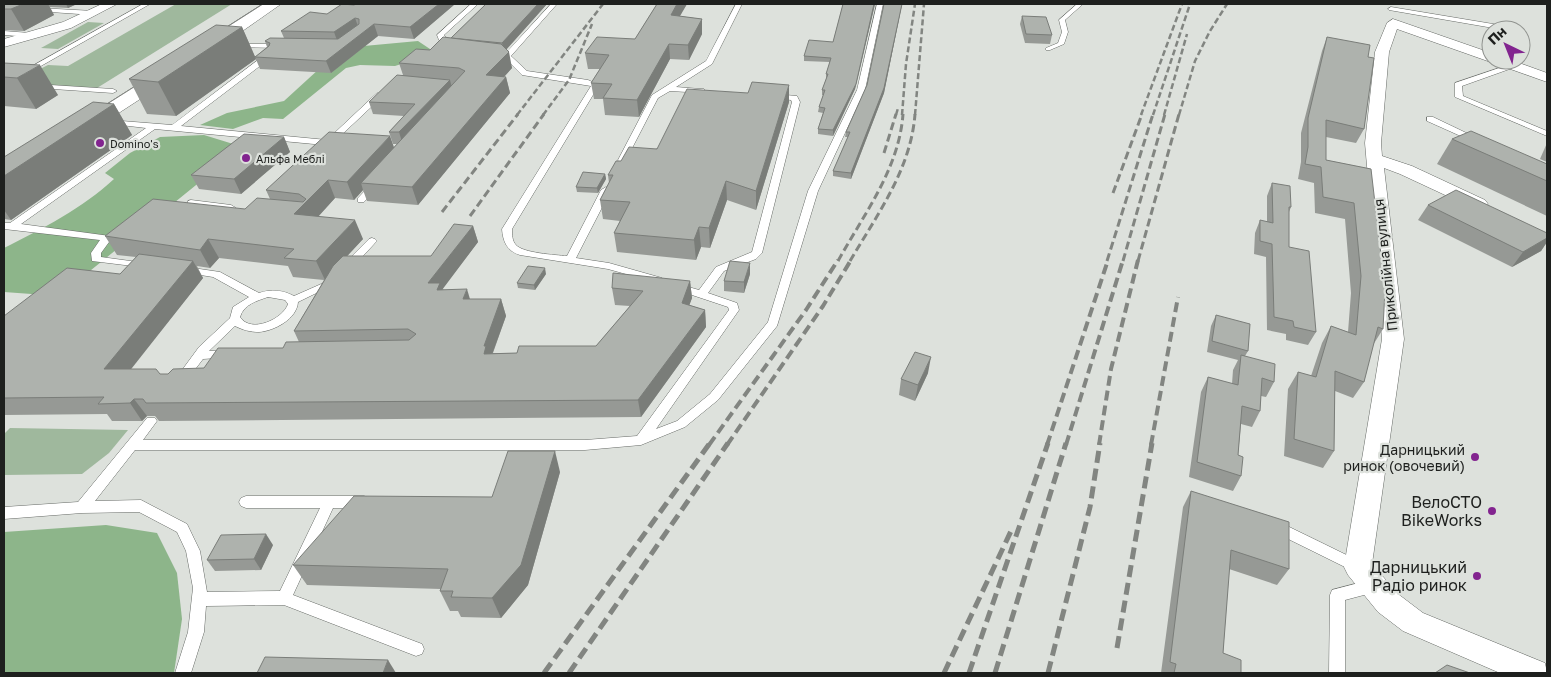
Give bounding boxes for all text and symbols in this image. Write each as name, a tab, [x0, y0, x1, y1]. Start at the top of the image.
north arrow	[1481, 20, 1531, 70]
text: Пн	[1484, 22, 1510, 48]
marker: Domino's	[94, 137, 106, 149]
place label: Domino's	[110, 137, 159, 150]
marker: Альфа Меблі	[240, 152, 252, 164]
place label: Альфа Меблі	[256, 152, 325, 165]
street label: Приколійна вулиця	[1370, 198, 1400, 332]
place label: Дарницький ринок (овочевий)	[1343, 441, 1465, 474]
marker: Дарницький ринок (овочевий)	[1469, 451, 1481, 463]
place label: ВелоСТО BikeWorks	[1401, 492, 1482, 530]
marker: ВелоСТО BikeWorks	[1486, 505, 1498, 517]
place label: Дарницький Радіо ринок	[1370, 557, 1467, 595]
marker: Дарницький Радіо ринок	[1471, 570, 1483, 582]

